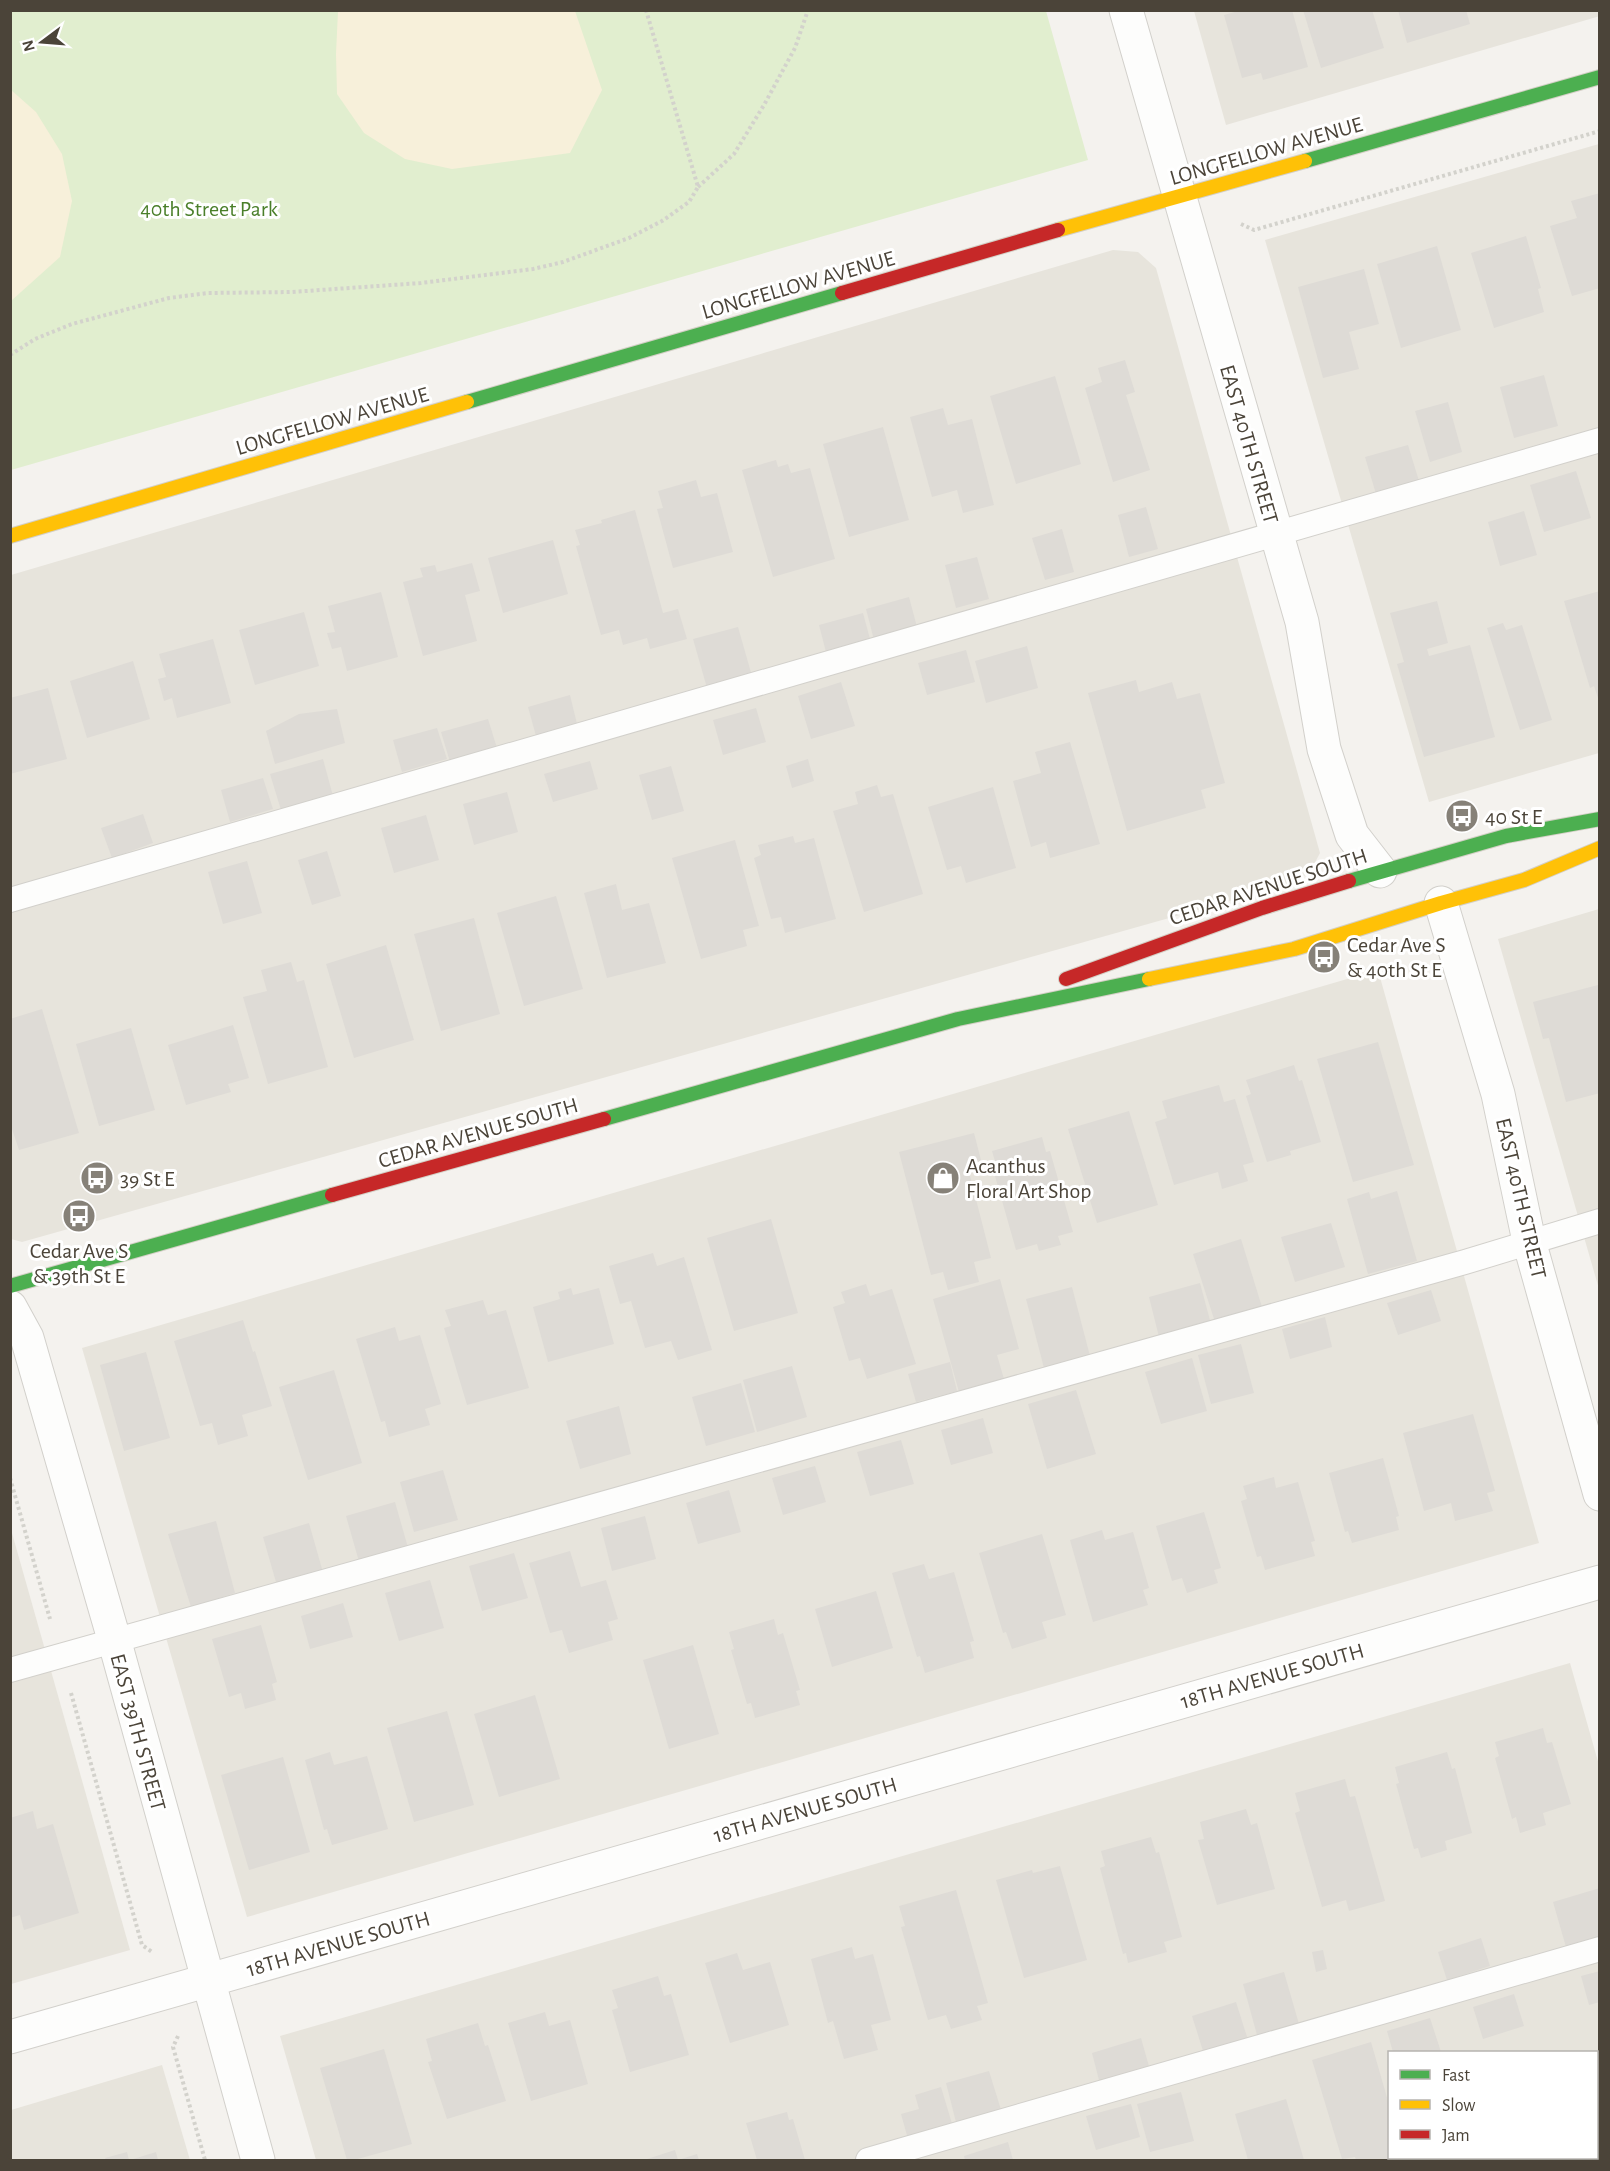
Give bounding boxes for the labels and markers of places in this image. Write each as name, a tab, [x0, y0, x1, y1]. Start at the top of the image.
bus stop icon: 40 St E	[1444, 798, 1480, 834]
place label: 40 St E	[1485, 806, 1543, 828]
place label: Cedar Ave S & 40th St E	[1347, 934, 1446, 981]
bus stop icon: Cedar Ave S & 40th St E	[1306, 939, 1342, 975]
place label: Acanthus Floral Art Shop	[966, 1155, 1092, 1202]
bus stop icon: 39 St E	[79, 1160, 115, 1196]
shop icon: Acanthus Floral Art Shop	[925, 1160, 961, 1196]
place label: 39 St E	[120, 1168, 175, 1190]
bus stop icon: Cedar Ave S & 39th St E	[61, 1198, 97, 1234]
place label: Cedar Ave S & 39th St E	[30, 1240, 128, 1287]

